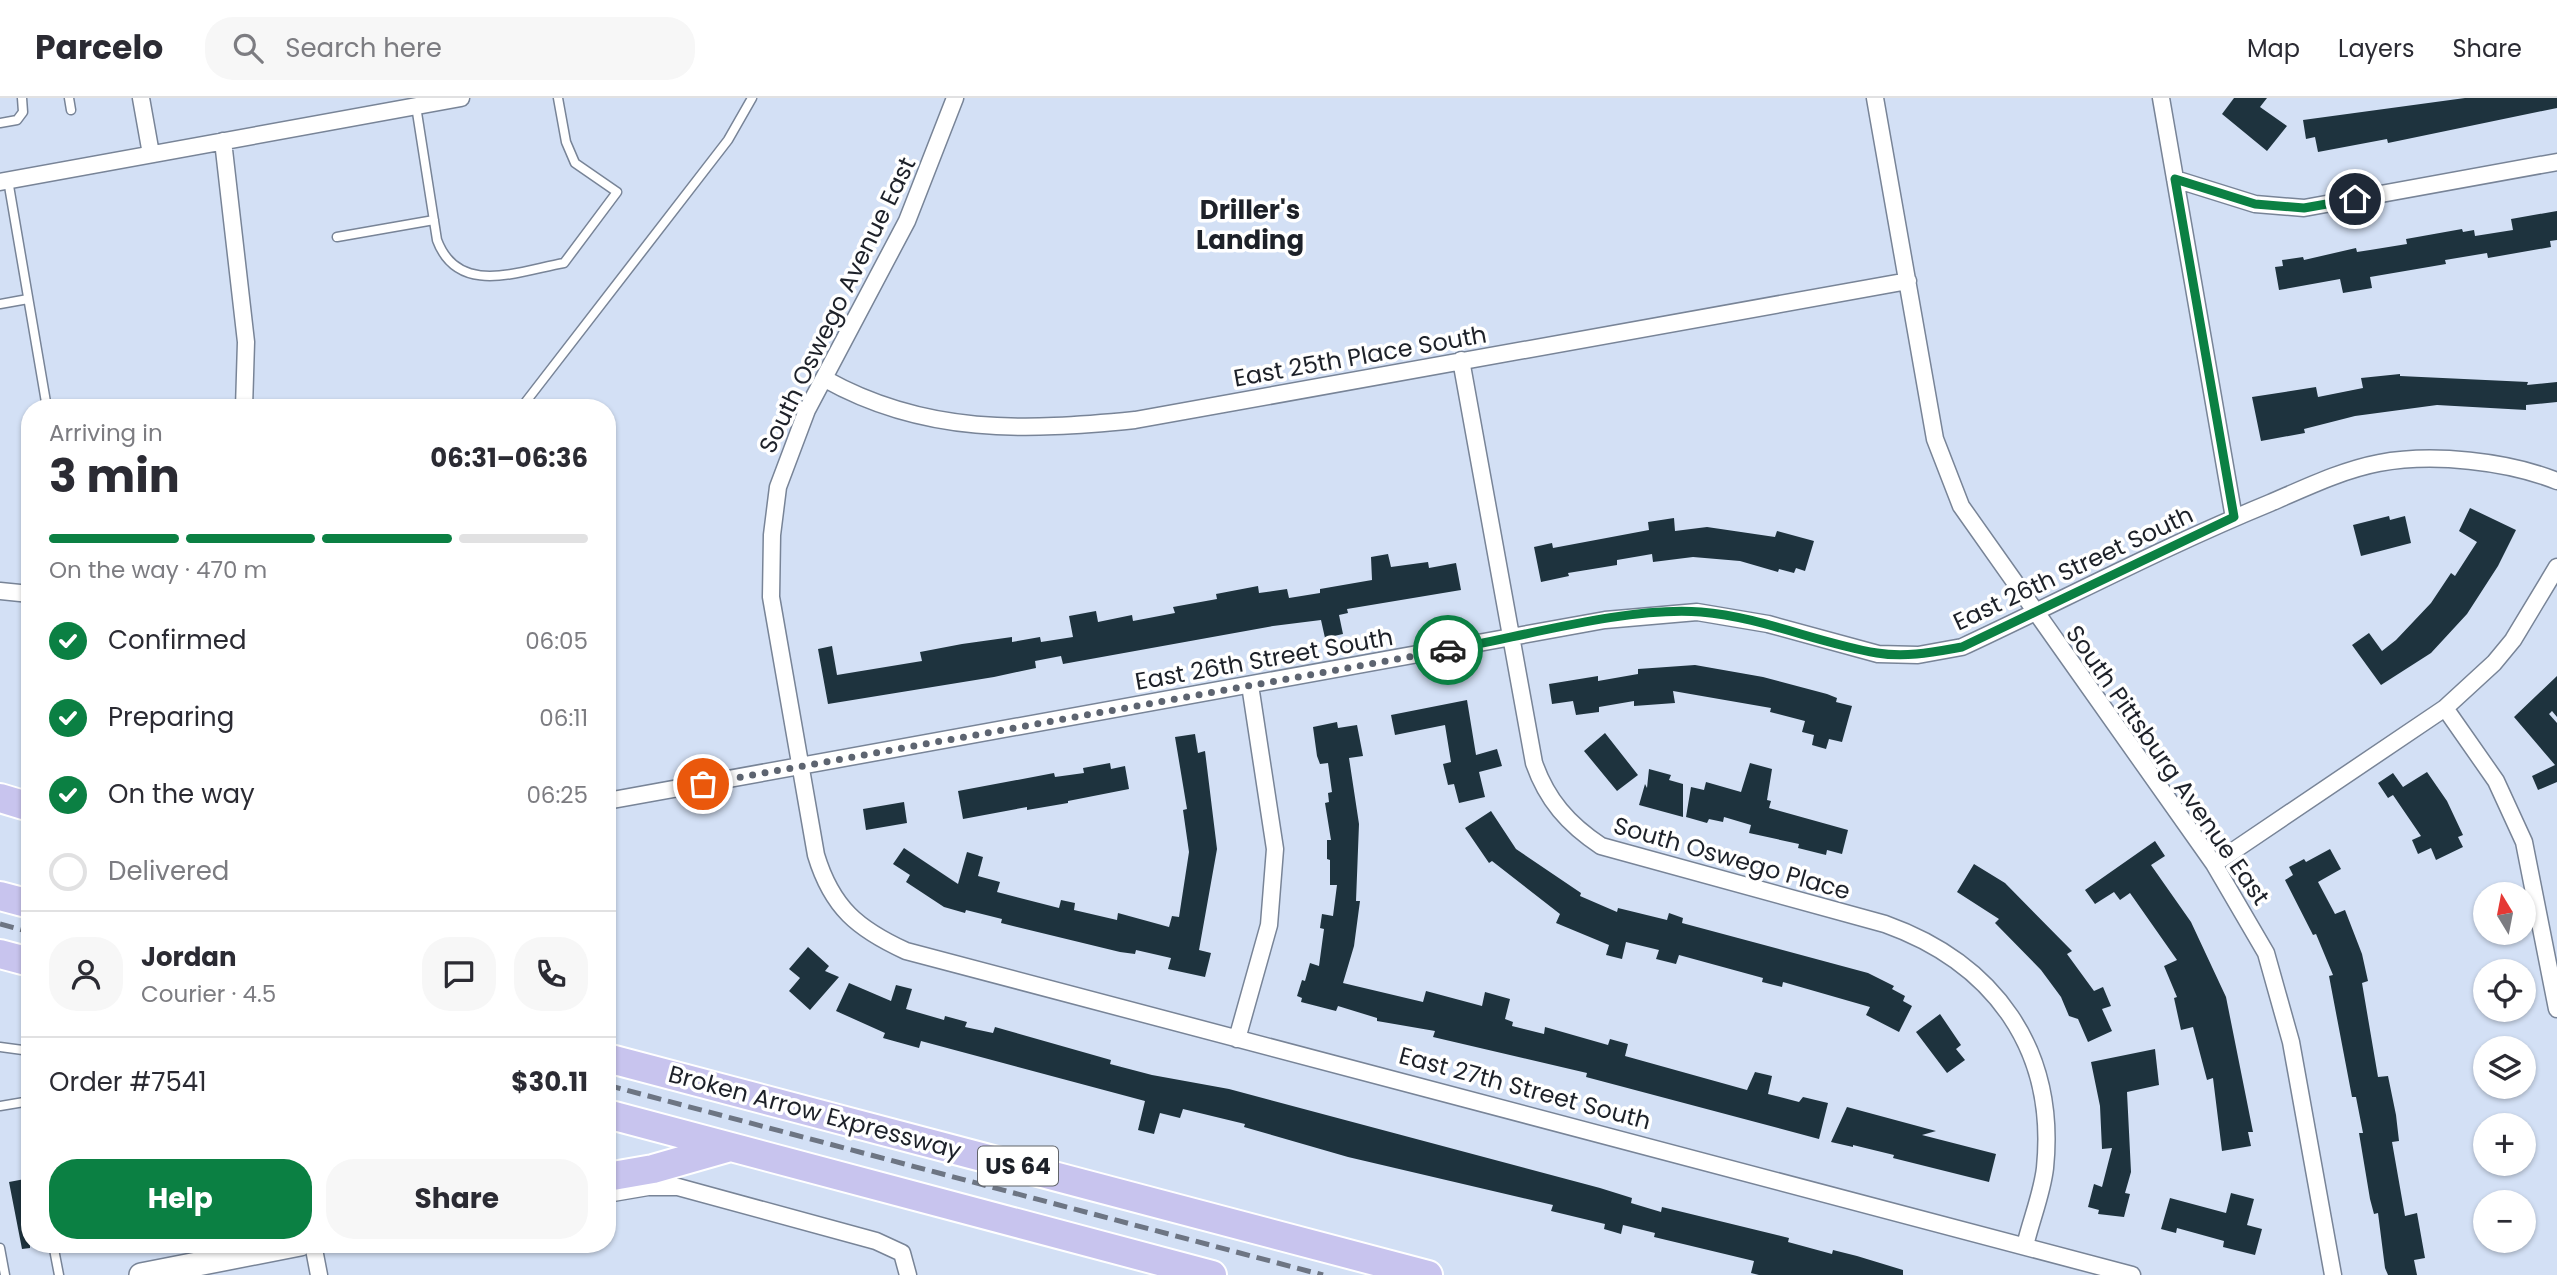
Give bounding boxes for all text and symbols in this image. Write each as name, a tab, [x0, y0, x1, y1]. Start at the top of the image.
search box	[205, 17, 695, 80]
text: Parcelo	[35, 24, 163, 71]
icon: search	[229, 29, 267, 67]
text: Search here	[285, 30, 442, 66]
text: Map	[2247, 32, 2300, 65]
text: Layers	[2338, 32, 2414, 65]
text: Share	[2452, 32, 2522, 65]
street label: South Oswego Avenue East	[751, 151, 923, 459]
pin	[2325, 169, 2385, 229]
icon: home	[2336, 180, 2374, 218]
district label: Driller's Landing	[1196, 192, 1304, 258]
street label: East 25th Place South	[1231, 317, 1489, 395]
text: Arriving in	[49, 417, 163, 449]
text: 06:31–06:36	[430, 440, 588, 476]
text: 3 min	[49, 444, 180, 508]
street label: East 26th Street South	[1948, 498, 2198, 638]
text: On the way · 470 m	[49, 554, 267, 586]
courier	[1413, 615, 1483, 685]
street label: South Pittsburg Avenue East	[2059, 618, 2277, 912]
street label: East 26th Street South	[1132, 620, 1396, 698]
icon: check	[49, 622, 87, 660]
text: Confirmed	[108, 622, 246, 658]
text: 06:05	[525, 625, 588, 657]
icon: car	[1429, 631, 1467, 669]
icon: check	[49, 699, 87, 737]
text: Preparing	[108, 699, 234, 735]
text: 06:11	[539, 702, 588, 734]
pin	[673, 754, 733, 814]
icon: bag	[684, 765, 722, 803]
icon: check	[49, 776, 87, 814]
text: On the way	[108, 776, 255, 812]
text: 06:25	[526, 779, 588, 811]
street label: South Oswego Place	[1610, 808, 1854, 908]
text: Delivered	[108, 853, 229, 889]
north arrow	[2473, 882, 2536, 945]
map controls	[2473, 882, 2536, 1253]
button: person	[49, 937, 123, 1011]
button: chat	[422, 937, 496, 1011]
button: phone	[514, 937, 588, 1011]
text: Jordan	[141, 939, 237, 975]
button: locate	[2473, 959, 2536, 1022]
text: Courier · 4.5	[141, 978, 276, 1010]
button: layers	[2473, 1036, 2536, 1099]
street label: East 27th Street South	[1396, 1039, 1654, 1137]
street label: Broken Arrow Expressway	[665, 1057, 966, 1167]
text: Order #7541	[49, 1064, 207, 1100]
text: $30.11	[511, 1064, 588, 1100]
button: +	[2473, 1113, 2536, 1176]
road number: US 64	[978, 1147, 1058, 1186]
button: Help	[49, 1159, 312, 1239]
button: Share	[326, 1159, 588, 1239]
button: −	[2473, 1190, 2536, 1253]

